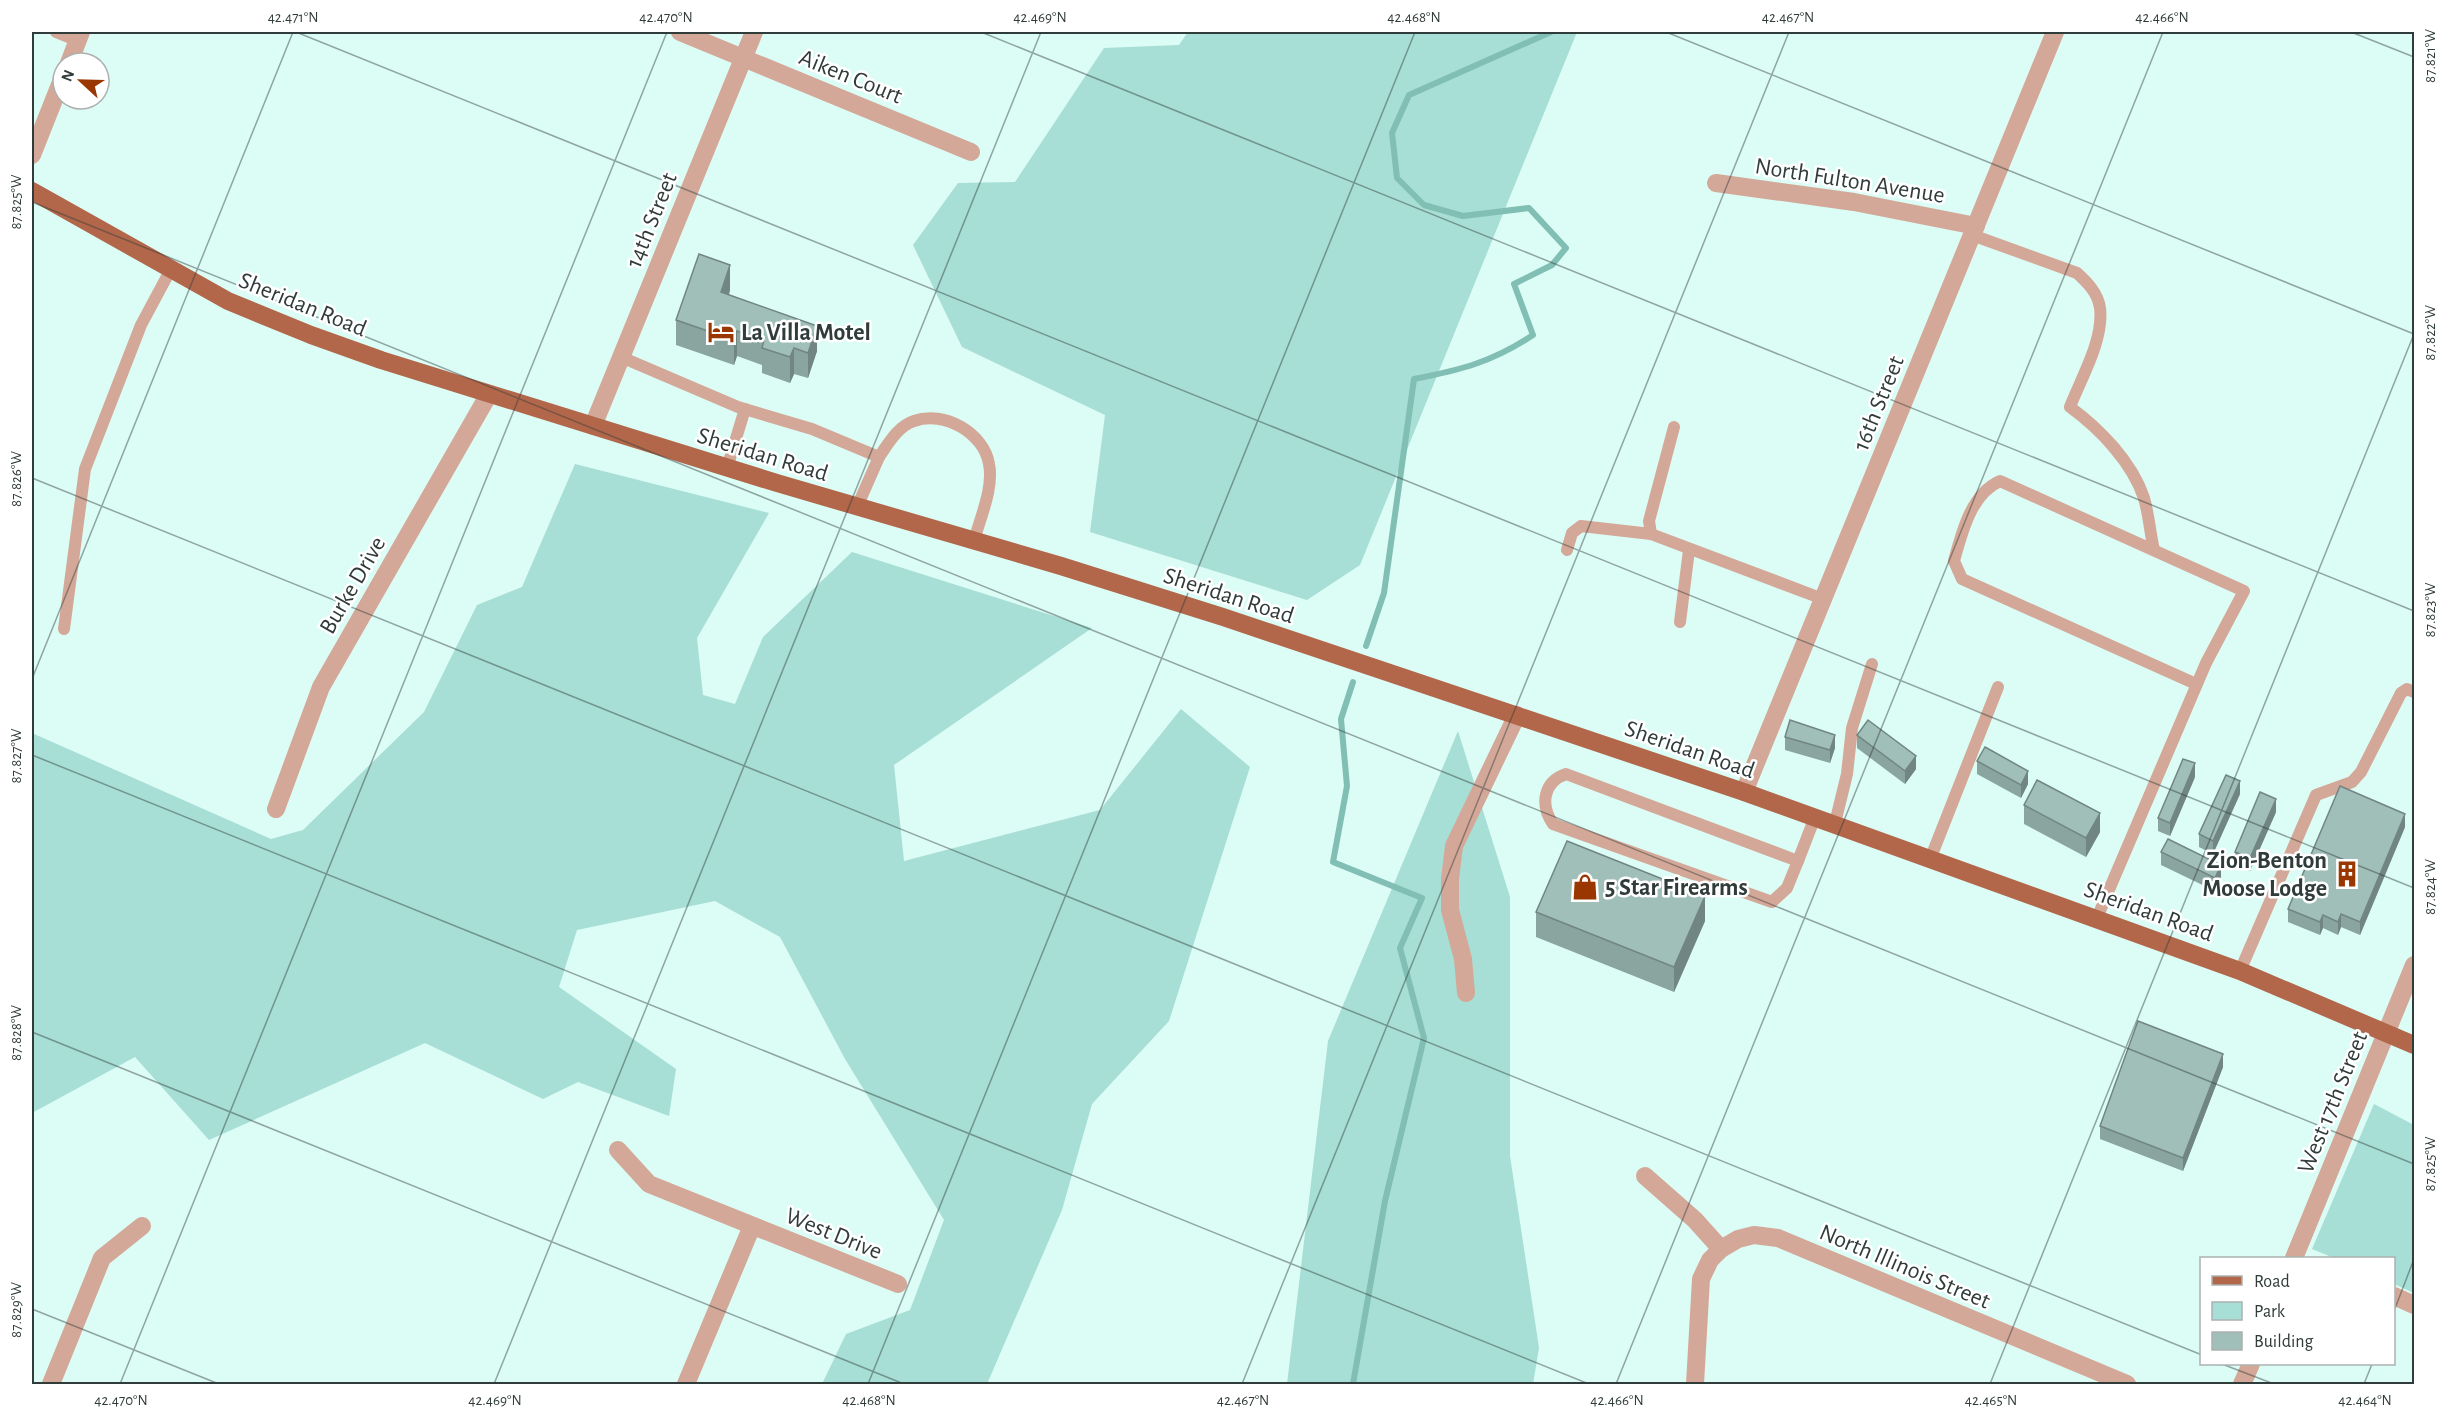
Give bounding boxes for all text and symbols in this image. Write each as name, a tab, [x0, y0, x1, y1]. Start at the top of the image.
text: 42.471°N	[268, 10, 318, 25]
text: 42.470°N	[639, 10, 693, 25]
text: 42.469°N	[1013, 10, 1067, 25]
text: 42.468°N	[1387, 10, 1441, 25]
text: 42.467°N	[1762, 10, 1814, 25]
text: 42.466°N	[2135, 10, 2189, 25]
text: 87.821°W	[2423, 28, 2438, 83]
street label: Aiken Court	[796, 45, 906, 109]
north arrow	[51, 51, 111, 111]
text: N	[59, 68, 78, 84]
street label: North Fulton Avenue	[1753, 154, 1947, 208]
street label: 14th Street	[622, 169, 682, 271]
text: 87.825°W	[9, 174, 24, 230]
street label: Sheridan Road	[235, 268, 370, 341]
text: 87.822°W	[2423, 305, 2438, 361]
hotel icon: La Villa Motel	[706, 317, 736, 347]
place label: La Villa Motel	[741, 321, 871, 345]
street label: 16th Street	[1849, 352, 1909, 454]
street label: Sheridan Road	[694, 424, 831, 486]
text: 87.826°W	[9, 451, 24, 507]
street label: Burke Drive	[315, 533, 390, 638]
street label: Sheridan Road	[1161, 564, 1297, 628]
text: 87.823°W	[2423, 582, 2438, 637]
street label: Sheridan Road	[1622, 717, 1758, 783]
text: 87.827°W	[9, 728, 24, 784]
place label: Zion-Benton Moose Lodge	[2202, 849, 2327, 901]
text: 87.824°W	[2423, 858, 2438, 915]
building icon: Zion-Benton Moose Lodge	[2332, 859, 2362, 889]
shop icon: 5 Star Firearms	[1570, 872, 1600, 902]
place label: 5 Star Firearms	[1605, 876, 1748, 900]
street label: Sheridan Road	[2081, 877, 2216, 946]
text: 87.828°W	[9, 1004, 24, 1061]
street label: West 17th Street	[2294, 1028, 2372, 1177]
text: 87.825°W	[2423, 1136, 2438, 1192]
street label: West Drive	[782, 1204, 885, 1264]
street label: North Illinois Street	[1816, 1220, 1994, 1314]
legend	[2200, 1257, 2395, 1365]
text: Road	[2254, 1273, 2290, 1291]
text: 87.829°W	[9, 1282, 24, 1338]
text: Park	[2254, 1303, 2286, 1321]
text: Building	[2254, 1333, 2314, 1351]
text: 42.470°N	[94, 1393, 148, 1408]
text: 42.469°N	[468, 1393, 522, 1408]
text: 42.468°N	[842, 1393, 896, 1408]
text: 42.467°N	[1217, 1393, 1269, 1408]
text: 42.466°N	[1590, 1393, 1644, 1408]
text: 42.465°N	[1965, 1393, 2017, 1408]
text: 42.464°N	[2338, 1393, 2392, 1408]

